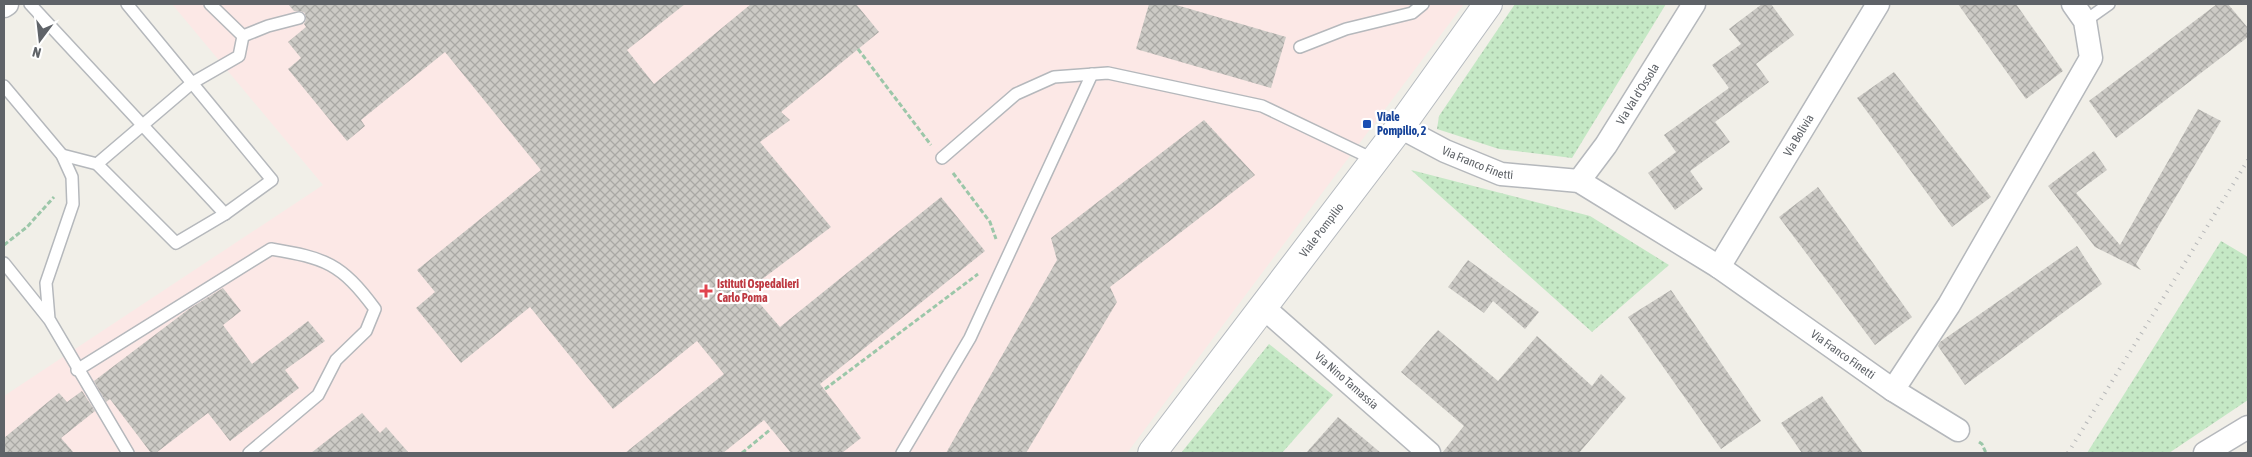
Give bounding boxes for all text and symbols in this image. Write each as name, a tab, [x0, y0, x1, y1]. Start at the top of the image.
north arrow	[15, 15, 65, 65]
text: N	[31, 44, 43, 61]
street label: Via Val d'Ossola	[1613, 61, 1662, 127]
place label: Viale Pompilio, 2	[1376, 110, 1427, 138]
street label: Via Bolivia	[1781, 112, 1817, 159]
marker: Viale Pompilio, 2	[1361, 118, 1373, 130]
street label: Via Franco Finetti	[1440, 143, 1514, 182]
street label: Viale Pompilio	[1296, 200, 1347, 260]
place label: Istituti Ospedalieri Carlo Poma	[717, 277, 799, 305]
marker: Istituti Ospedalieri Carlo Poma	[699, 284, 713, 298]
street label: Via Franco Finetti	[1808, 327, 1878, 382]
street label: Via Nino Tamassia	[1312, 349, 1381, 412]

